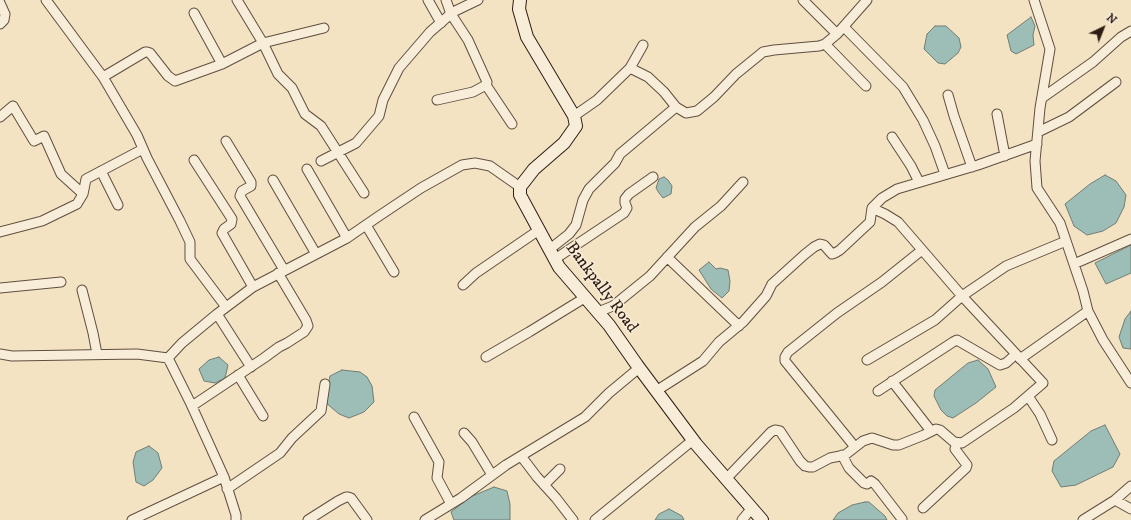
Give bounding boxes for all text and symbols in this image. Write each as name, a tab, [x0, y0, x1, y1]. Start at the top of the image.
north arrow	[1083, 8, 1123, 48]
text: N	[1103, 11, 1119, 27]
street label: Bankpally Road	[560, 239, 642, 337]

